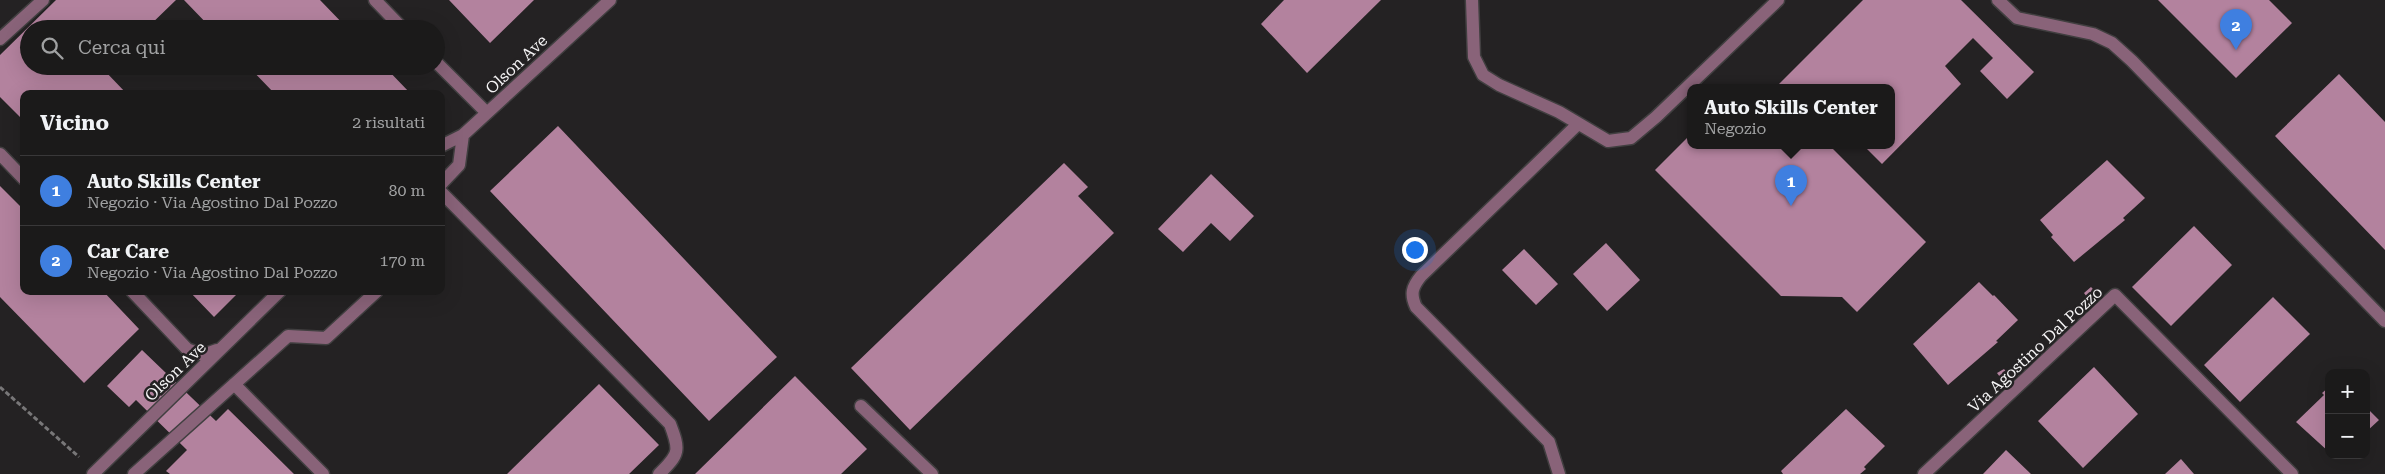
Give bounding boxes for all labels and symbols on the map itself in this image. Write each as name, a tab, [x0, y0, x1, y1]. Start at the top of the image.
pin: 2	[2220, 9, 2252, 50]
street label: Olson Ave	[481, 31, 551, 98]
pin: 1	[1775, 165, 1807, 206]
your location	[1402, 237, 1428, 263]
street label: Via Agostino Dal Pozzo	[1964, 282, 2106, 416]
street label: Olson Ave	[141, 337, 210, 405]

